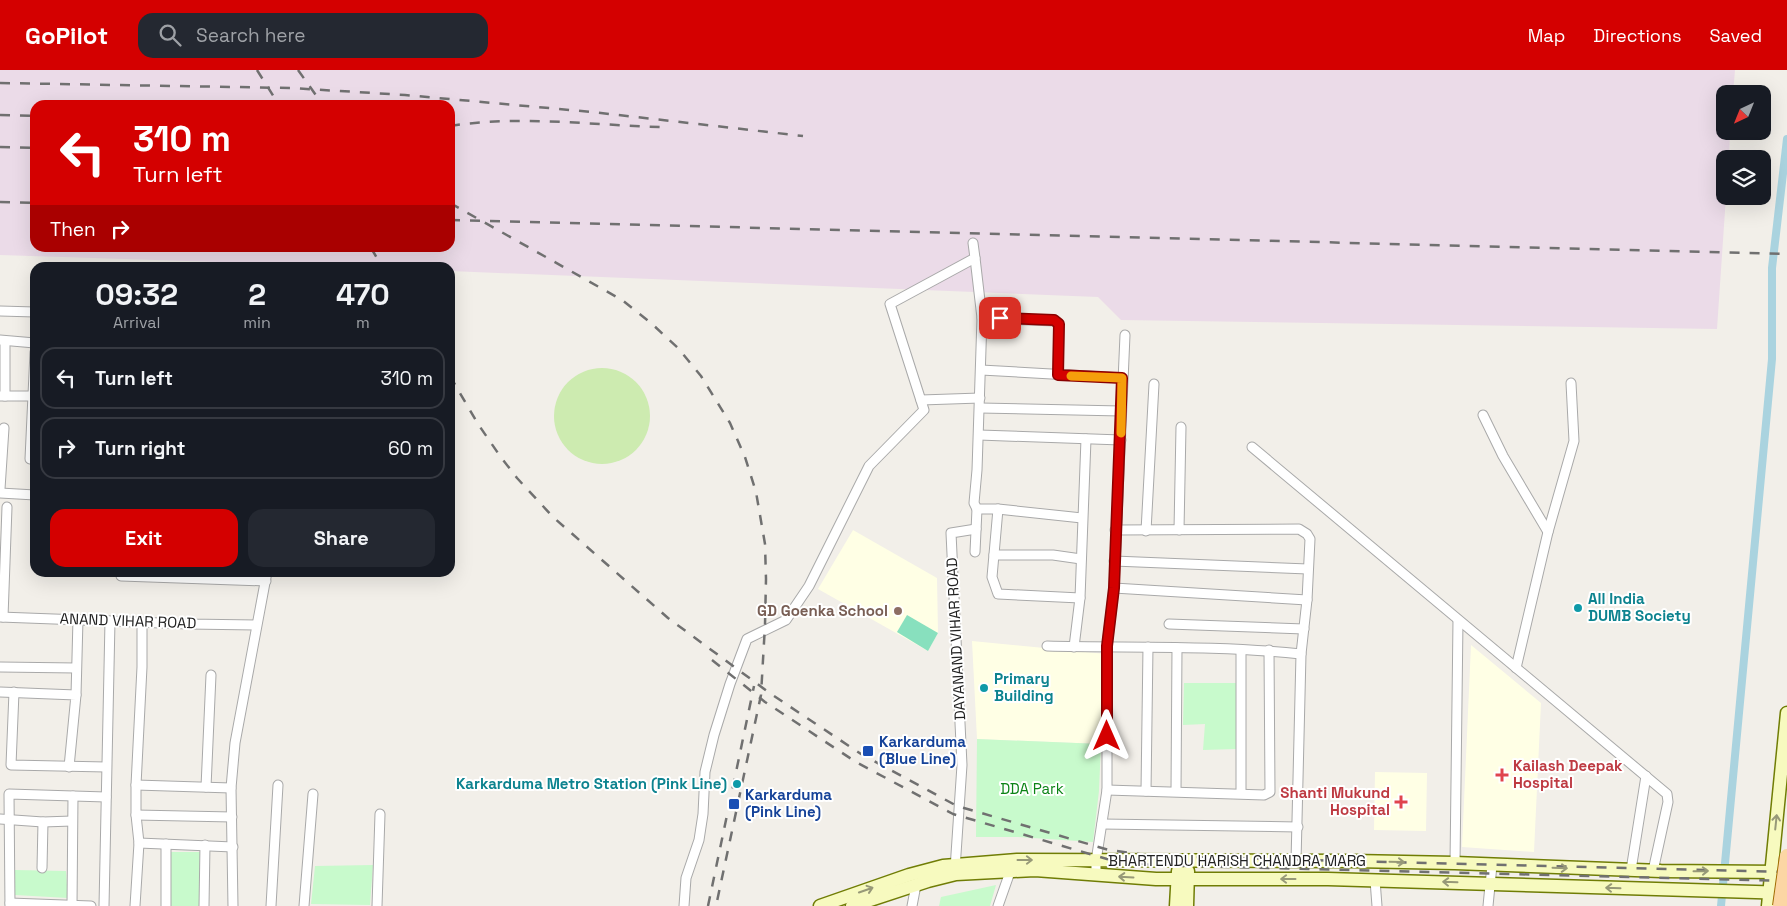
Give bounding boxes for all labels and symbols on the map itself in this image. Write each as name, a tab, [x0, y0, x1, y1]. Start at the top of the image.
north arrow	[1716, 85, 1771, 140]
pin	[979, 297, 1021, 339]
street label: DAYANAND VIHAR ROAD	[942, 557, 969, 721]
place label: All India DUMB Society	[1588, 589, 1691, 625]
place label: GD Goenka School	[757, 601, 888, 620]
marker: All India DUMB Society	[1572, 602, 1584, 614]
marker: GD Goenka School	[892, 605, 904, 617]
street label: ANAND VIHAR ROAD	[59, 609, 197, 632]
place label: Primary Building	[994, 669, 1054, 705]
marker: Primary Building	[978, 682, 990, 694]
position arrow	[1080, 709, 1132, 761]
place label: Karkarduma (Blue Line)	[879, 732, 966, 768]
marker: Karkarduma (Blue Line)	[861, 744, 875, 758]
place label: Kailash Deepak Hospital	[1513, 756, 1623, 792]
marker: Kailash Deepak Hospital	[1495, 768, 1509, 782]
place label: Karkarduma Metro Station (Pink Line)	[456, 774, 727, 793]
marker: Karkarduma Metro Station (Pink Line)	[731, 778, 743, 790]
park label: DDA Park	[1000, 779, 1064, 798]
place label: Shanti Mukund Hospital	[1280, 783, 1390, 819]
place label: Karkarduma (Pink Line)	[745, 785, 832, 821]
marker: Shanti Mukund Hospital	[1394, 795, 1408, 809]
marker: Karkarduma (Pink Line)	[727, 797, 741, 811]
one-way arrow	[1771, 814, 1781, 830]
street label: BHARTENDU HARISH CHANDRA MARG	[1108, 851, 1366, 870]
one-way arrow	[1016, 855, 1033, 865]
one-way arrow	[1389, 857, 1405, 867]
one-way arrow	[1551, 863, 1567, 873]
one-way arrow	[1692, 866, 1708, 876]
one-way arrow	[1118, 872, 1134, 881]
one-way arrow	[1280, 874, 1296, 884]
one-way arrow	[1443, 877, 1459, 887]
one-way arrow	[1605, 883, 1621, 892]
one-way arrow	[858, 885, 874, 894]

